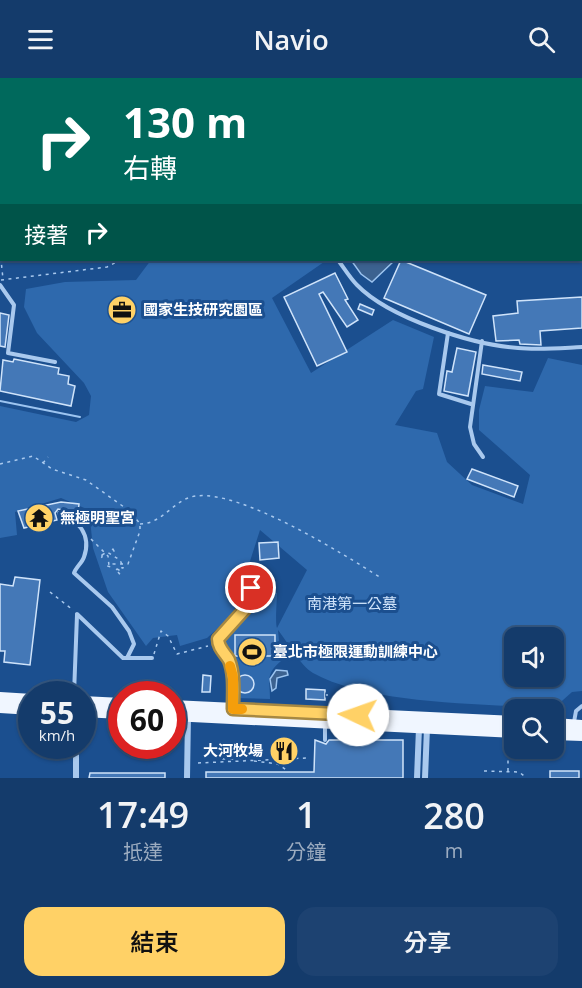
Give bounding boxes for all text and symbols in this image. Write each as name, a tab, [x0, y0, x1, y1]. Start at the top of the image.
text: Navio	[253, 21, 329, 58]
icon: menu	[24, 23, 57, 56]
icon: search	[525, 23, 558, 56]
text: 130 m	[123, 93, 247, 150]
icon: right	[24, 102, 102, 180]
text: 右轉	[123, 149, 177, 186]
icon: right	[80, 216, 113, 249]
text: 接著	[24, 219, 68, 249]
office icon: 國家生技研究園區	[106, 294, 138, 326]
place label: 國家生技研究園區	[143, 299, 263, 319]
temple icon: 無極明聖宮	[23, 502, 55, 534]
place label: 無極明聖宮	[60, 507, 135, 527]
pin	[225, 562, 276, 613]
icon: arrive	[234, 571, 267, 604]
park label: 南港第一公墓	[307, 593, 397, 613]
map controls	[504, 627, 564, 759]
button: sound	[504, 627, 564, 687]
sports icon: 臺北市極限運動訓練中心	[236, 636, 268, 668]
place label: 臺北市極限運動訓練中心	[273, 641, 438, 661]
speed limit sign: 60	[108, 681, 186, 759]
position arrow	[326, 683, 390, 747]
text: 55	[40, 692, 74, 733]
button: search	[504, 699, 564, 759]
text: km/h	[39, 725, 75, 745]
restaurant icon: 大河牧場	[268, 735, 300, 767]
place label: 大河牧場	[203, 740, 263, 760]
text: 17:49	[97, 790, 189, 839]
text: 1	[296, 790, 317, 839]
text: 280	[423, 791, 485, 840]
text: m	[445, 837, 463, 864]
text: 抵達	[123, 838, 163, 865]
text: 分鐘	[286, 838, 326, 865]
button: 結束	[24, 907, 285, 976]
button: 分享	[297, 907, 558, 976]

